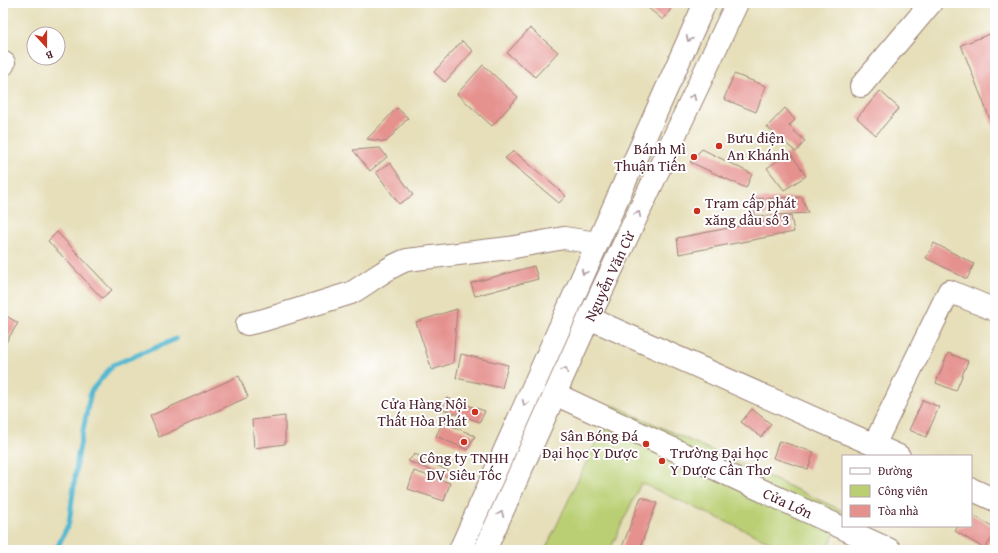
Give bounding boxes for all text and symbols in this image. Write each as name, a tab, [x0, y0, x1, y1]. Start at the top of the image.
north arrow	[26, 26, 66, 66]
one-way arrow	[686, 34, 694, 42]
text: B	[43, 47, 56, 64]
one-way arrow	[688, 93, 696, 101]
place label: Bưu điện An Khánh	[727, 127, 790, 165]
place label: Bánh Mì Thuận Tiến	[614, 138, 687, 176]
marker: Bưu điện An Khánh	[714, 141, 724, 151]
marker: Bánh Mì Thuận Tiến	[689, 152, 699, 162]
place label: Trạm cấp phát xăng dầu số 3	[705, 192, 797, 230]
marker: Trạm cấp phát xăng dầu số 3	[692, 206, 702, 216]
one-way arrow	[633, 211, 641, 219]
street label: Nguyễn Văn Cừ	[579, 226, 639, 325]
one-way arrow	[581, 268, 589, 275]
one-way arrow	[561, 367, 569, 374]
place label: Cửa Hàng Nội Thất Hòa Phát	[378, 393, 468, 431]
one-way arrow	[522, 400, 530, 407]
marker: Cửa Hàng Nội Thất Hòa Phát	[470, 407, 480, 417]
place label: Sân Bóng Đá Đại học Y Dược	[542, 425, 638, 463]
marker: Công ty TNHH DV Siêu Tốc	[459, 437, 469, 447]
marker: Sân Bóng Đá Đại học Y Dược	[641, 439, 651, 449]
place label: Trường Đại học Y Dược Cần Thơ	[670, 442, 772, 480]
place label: Công ty TNHH DV Siêu Tốc	[419, 447, 509, 485]
legend	[842, 455, 972, 527]
marker: Trường Đại học Y Dược Cần Thơ	[657, 456, 667, 466]
text: Đường	[878, 462, 912, 479]
street label: Cửa Lớn	[760, 482, 817, 523]
text: Công viên	[878, 482, 928, 499]
text: Tòa nhà	[878, 502, 919, 519]
one-way arrow	[496, 511, 504, 519]

